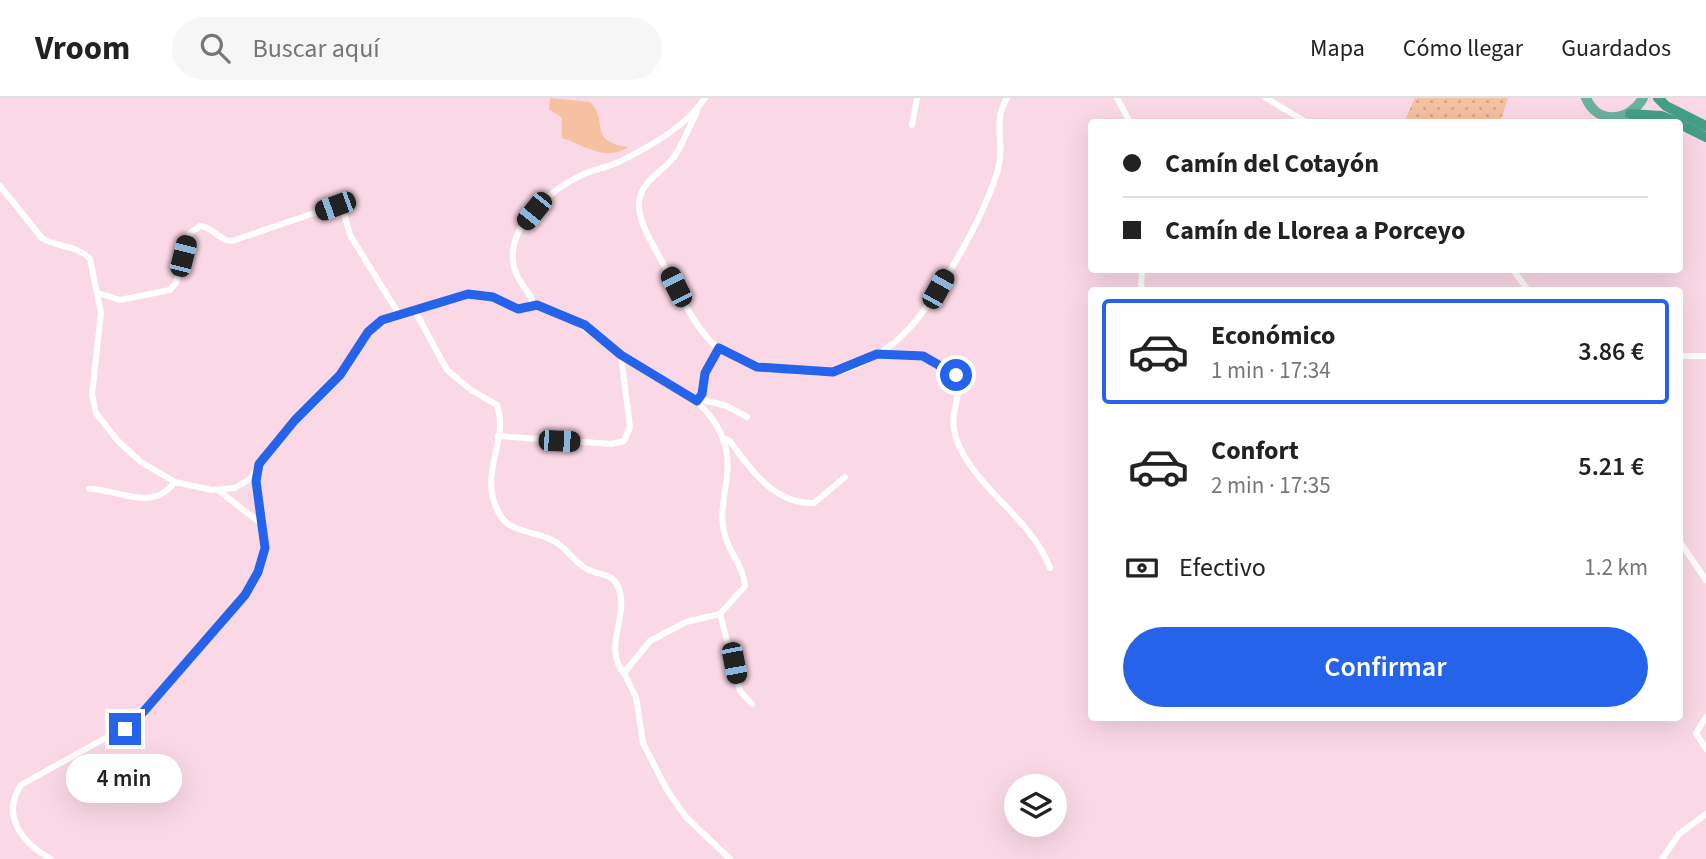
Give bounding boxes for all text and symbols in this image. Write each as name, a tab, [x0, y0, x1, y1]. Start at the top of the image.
search box	[172, 17, 662, 80]
text: Vroom	[35, 25, 130, 72]
icon: search	[196, 29, 234, 67]
text: Buscar aquí	[252, 30, 380, 67]
text: Mapa	[1310, 31, 1365, 66]
text: Cómo llegar	[1403, 31, 1523, 66]
text: Guardados	[1561, 31, 1671, 66]
text: Camín del Cotayón	[1165, 145, 1379, 182]
car	[513, 188, 556, 234]
car	[312, 189, 359, 223]
text: Camín de Llorea a Porceyo	[1165, 212, 1465, 249]
car	[168, 233, 199, 279]
car	[658, 264, 695, 310]
car	[919, 266, 958, 312]
text: Económico	[1211, 317, 1336, 354]
icon: car	[1127, 320, 1190, 383]
text: 3.86 €	[1578, 333, 1644, 370]
text: 1 min · 17:34	[1211, 354, 1331, 387]
route start	[940, 359, 972, 391]
car	[538, 430, 581, 452]
text: Confort	[1211, 432, 1299, 469]
icon: car	[1127, 435, 1190, 498]
text: 5.21 €	[1578, 448, 1644, 485]
text: 2 min · 17:35	[1211, 469, 1331, 502]
icon: cash	[1123, 549, 1161, 587]
text: Efectivo	[1179, 549, 1266, 586]
text: 1.2 km	[1584, 551, 1648, 584]
button: Confirmar	[1123, 627, 1648, 707]
car	[720, 640, 749, 686]
route end	[109, 713, 141, 745]
callout: 4 min	[67, 754, 183, 802]
text: 4 min	[97, 762, 151, 795]
map controls	[1004, 774, 1067, 837]
button: layers	[1004, 774, 1067, 837]

